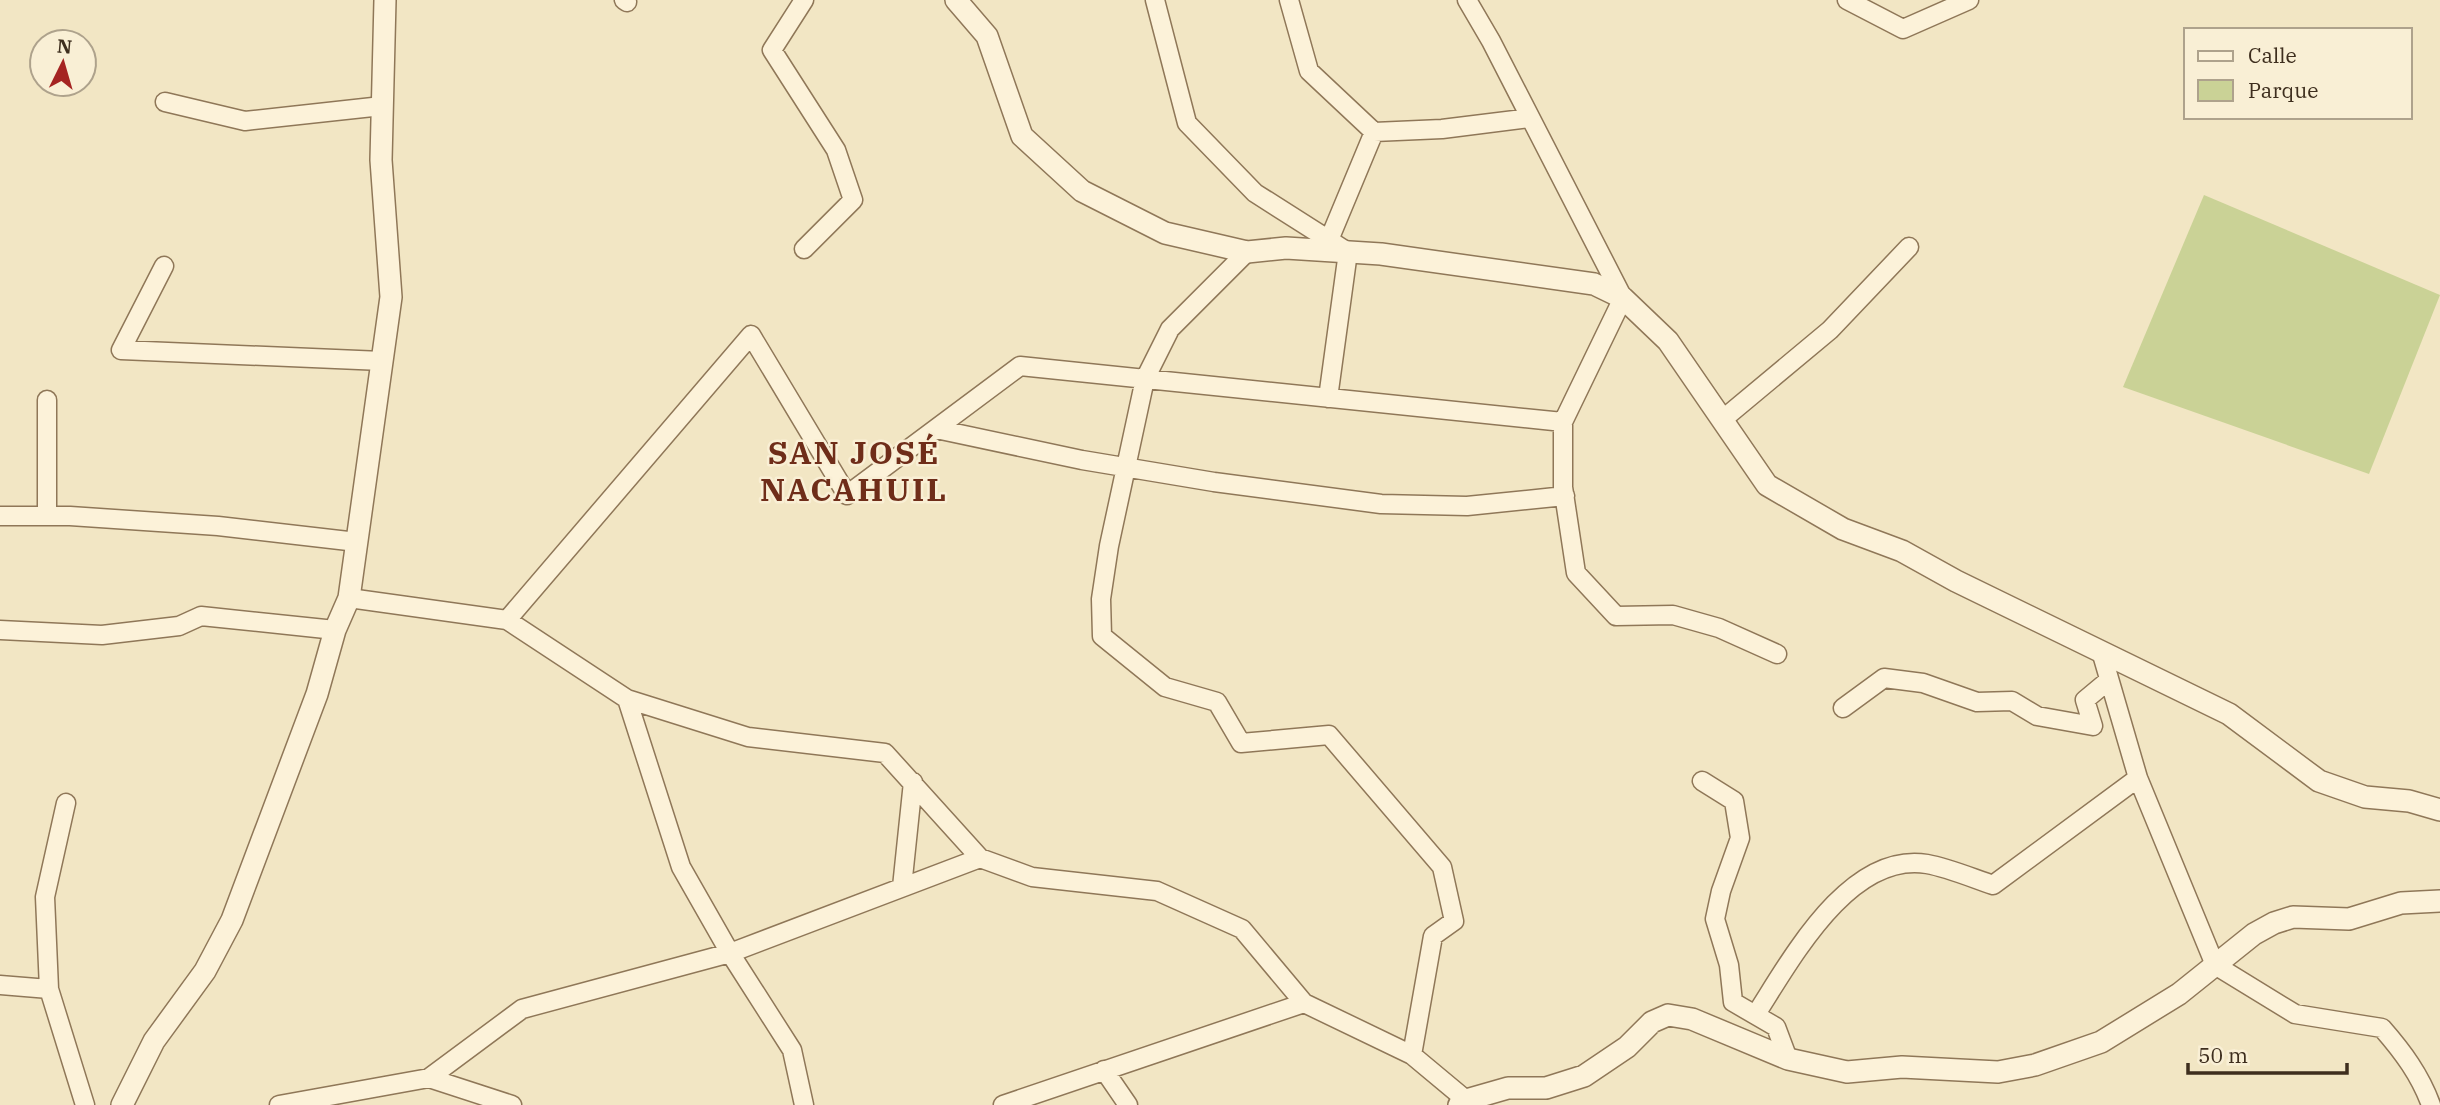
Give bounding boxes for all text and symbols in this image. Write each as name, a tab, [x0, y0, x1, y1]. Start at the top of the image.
north arrow	[28, 28, 98, 98]
legend	[2184, 28, 2412, 119]
text: N	[56, 33, 73, 59]
text: Calle	[2248, 41, 2297, 69]
text: Parque	[2248, 76, 2318, 104]
district label: SAN JOSÉ NACAHUIL	[760, 431, 948, 510]
scale bar	[2188, 1032, 2347, 1076]
text: 50 m	[2198, 1041, 2248, 1069]

